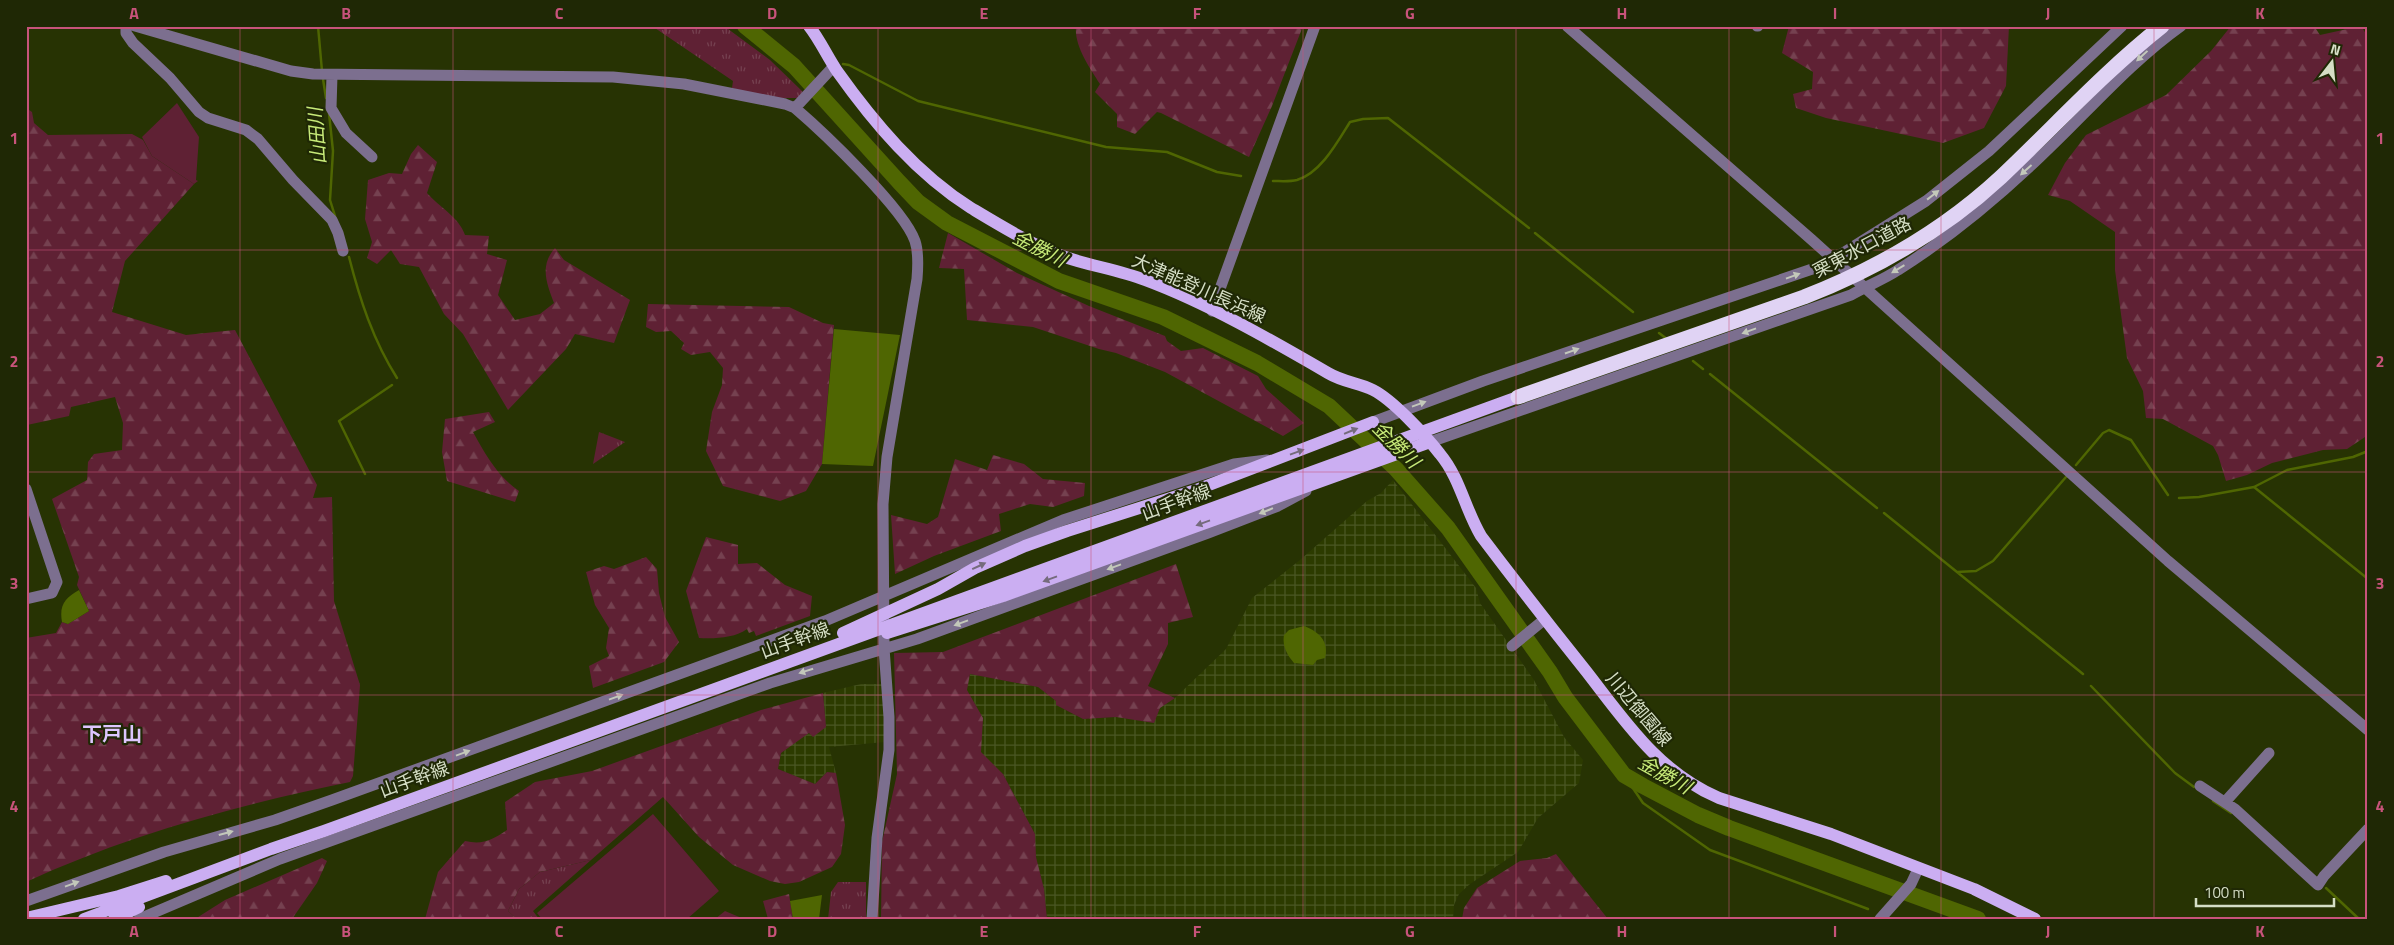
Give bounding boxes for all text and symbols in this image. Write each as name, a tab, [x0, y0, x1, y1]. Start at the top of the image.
text: A	[129, 1, 139, 25]
text: B	[341, 1, 351, 25]
text: C	[555, 1, 564, 25]
text: D	[767, 1, 777, 25]
text: E	[980, 1, 989, 25]
text: F	[1193, 1, 1202, 25]
text: G	[1405, 1, 1415, 25]
text: H	[1617, 1, 1627, 25]
text: I	[1833, 1, 1837, 25]
text: J	[2046, 1, 2050, 25]
text: K	[2255, 1, 2265, 25]
north arrow	[2306, 38, 2356, 88]
text: N	[2328, 38, 2343, 60]
one-way arrow	[2137, 50, 2149, 62]
water label: 山田川	[299, 105, 332, 165]
text: 1	[10, 126, 18, 150]
text: 1	[2376, 126, 2384, 150]
one-way arrow	[2021, 164, 2033, 176]
one-way arrow	[1926, 190, 1939, 201]
street label: 栗東水口道路	[1808, 210, 1916, 284]
water label: 金勝川	[1008, 222, 1074, 275]
street label: 大津能登川長浜線	[1128, 246, 1270, 330]
one-way arrow	[1892, 265, 1905, 274]
one-way arrow	[1785, 272, 1800, 279]
one-way arrow	[1741, 328, 1756, 335]
one-way arrow	[1565, 347, 1580, 354]
text: 2	[10, 349, 18, 373]
text: 2	[2376, 349, 2384, 373]
one-way arrow	[1412, 400, 1427, 408]
water label: 金勝川	[1367, 414, 1429, 476]
one-way arrow	[1344, 427, 1359, 435]
one-way arrow	[1289, 448, 1304, 455]
street label: 山手幹線	[1138, 477, 1214, 527]
one-way arrow	[1259, 507, 1273, 515]
one-way arrow	[1195, 520, 1210, 527]
one-way arrow	[972, 562, 986, 570]
one-way arrow	[1106, 563, 1121, 571]
text: 3	[10, 571, 18, 595]
text: 3	[2376, 571, 2384, 595]
one-way arrow	[1042, 575, 1057, 583]
street label: 山手幹線	[757, 615, 833, 665]
one-way arrow	[953, 619, 968, 627]
street label: 川辺御園線	[1600, 666, 1678, 752]
one-way arrow	[798, 667, 813, 675]
one-way arrow	[608, 693, 623, 700]
district label: 下戸山	[82, 718, 142, 749]
water label: 金勝川	[1633, 747, 1699, 801]
one-way arrow	[456, 749, 471, 757]
street label: 山手幹線	[376, 754, 452, 804]
text: 4	[10, 794, 19, 818]
text: 4	[2376, 794, 2385, 818]
one-way arrow	[219, 829, 234, 837]
scale bar	[2196, 875, 2334, 907]
one-way arrow	[65, 880, 80, 888]
text: 100 m	[2204, 881, 2245, 904]
text: A	[129, 919, 139, 943]
text: B	[341, 919, 351, 943]
text: C	[555, 919, 564, 943]
text: D	[767, 919, 777, 943]
text: E	[980, 919, 989, 943]
text: F	[1193, 919, 1202, 943]
text: G	[1405, 919, 1415, 943]
text: H	[1617, 919, 1627, 943]
text: I	[1833, 919, 1837, 943]
text: J	[2046, 919, 2050, 943]
text: K	[2255, 919, 2265, 943]

